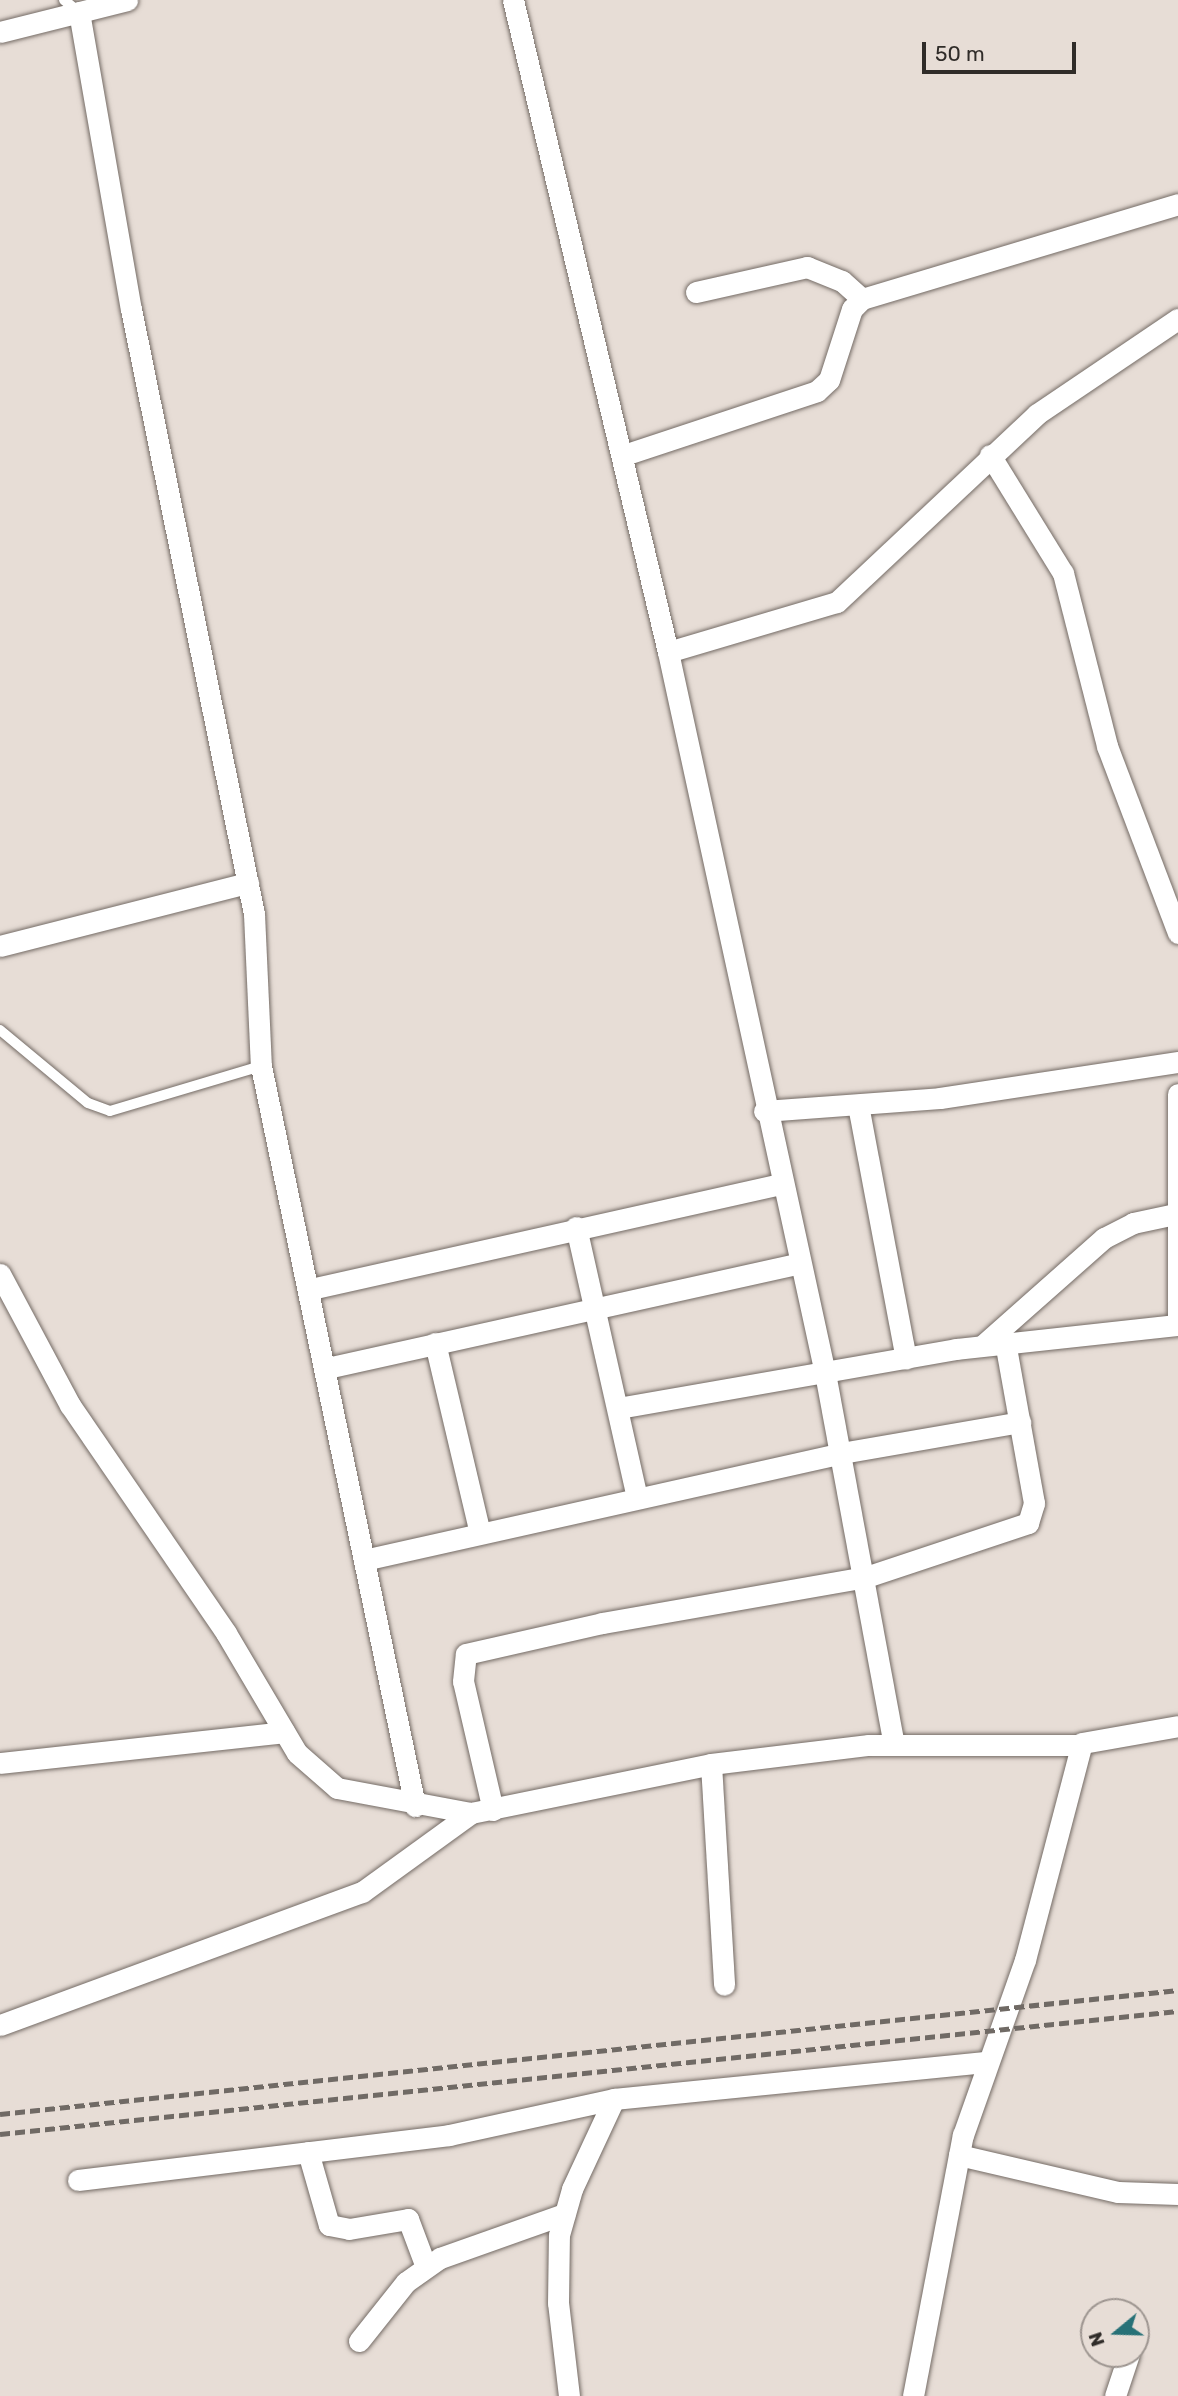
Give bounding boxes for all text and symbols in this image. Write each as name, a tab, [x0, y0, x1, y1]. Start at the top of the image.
scale bar	[926, 28, 1080, 72]
text: 50 m	[935, 41, 985, 66]
north arrow	[1080, 2298, 1150, 2368]
text: N	[1083, 2329, 1110, 2350]

